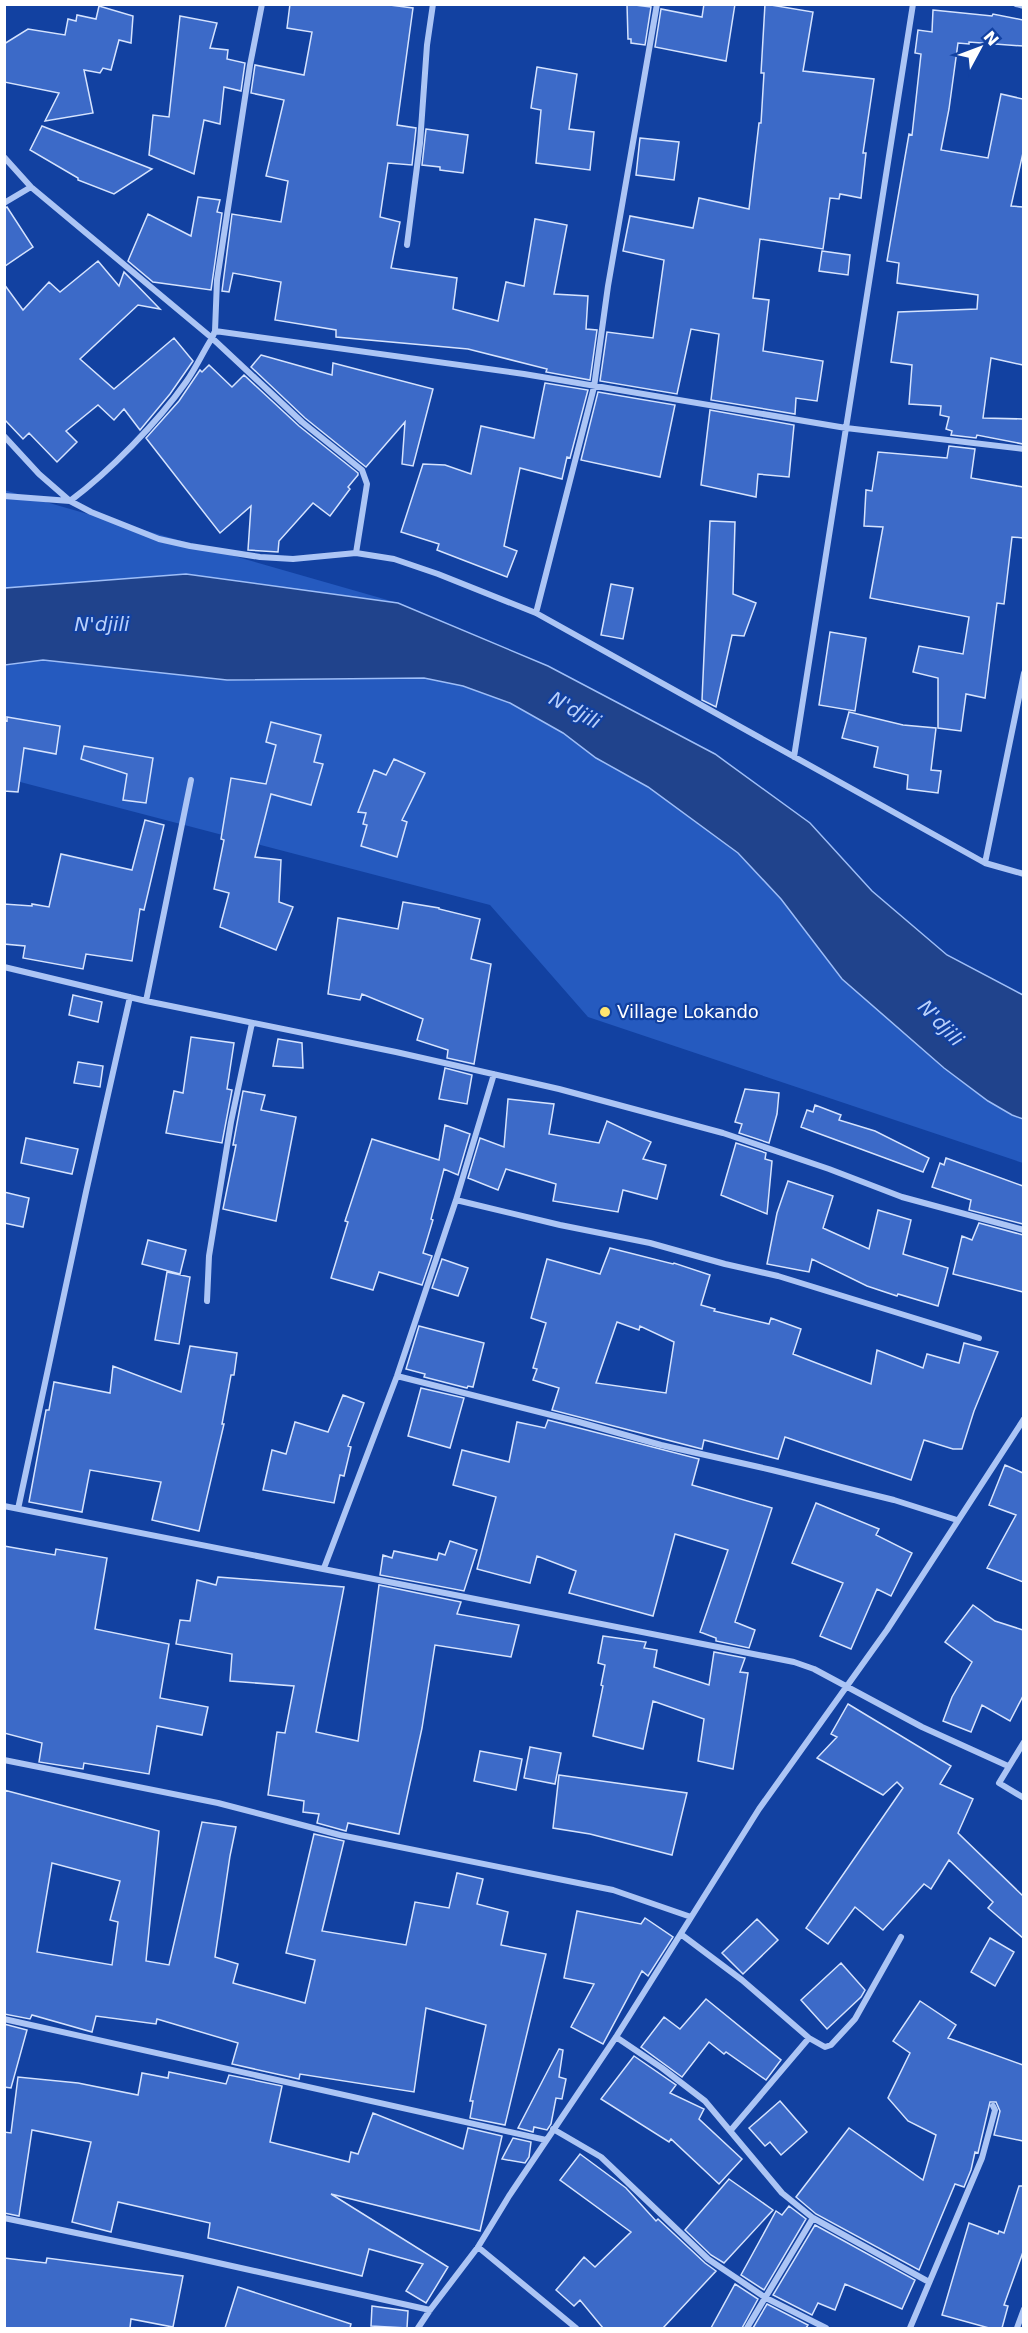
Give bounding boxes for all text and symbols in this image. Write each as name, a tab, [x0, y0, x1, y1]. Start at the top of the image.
north arrow	[950, 18, 1010, 78]
text: N	[979, 27, 1003, 50]
water label: N'djili	[74, 612, 130, 636]
water label: N'djili	[545, 686, 605, 734]
water label: N'djili	[913, 995, 969, 1052]
place label: Village Lokando	[617, 1001, 759, 1022]
marker: Village Lokando	[598, 1005, 612, 1019]

